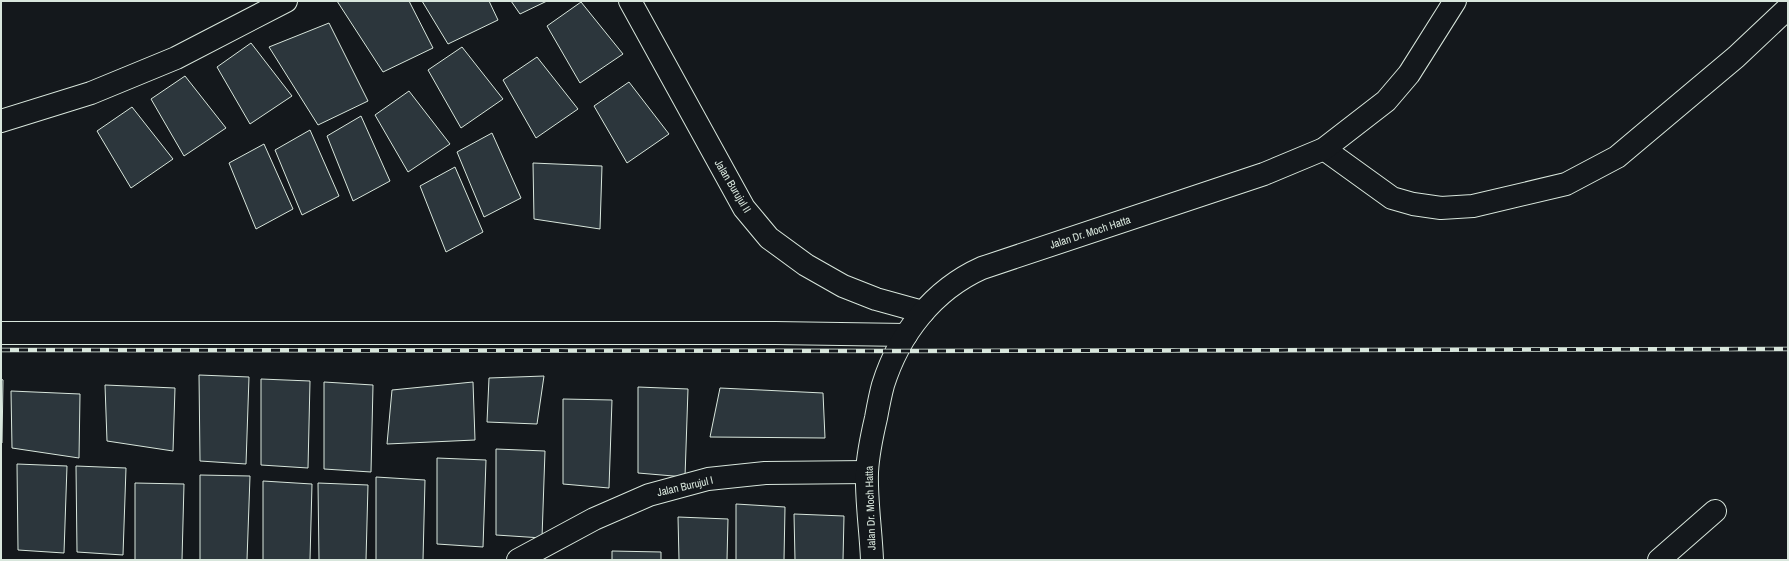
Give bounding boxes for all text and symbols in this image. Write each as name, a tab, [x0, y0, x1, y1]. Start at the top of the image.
street label: Jalan Burujul II	[712, 157, 754, 215]
street label: Jalan Dr. Moch Hatta	[1048, 212, 1132, 252]
street label: Jalan Dr. Moch Hatta	[862, 466, 878, 550]
street label: Jalan Burujul I	[656, 473, 714, 499]

